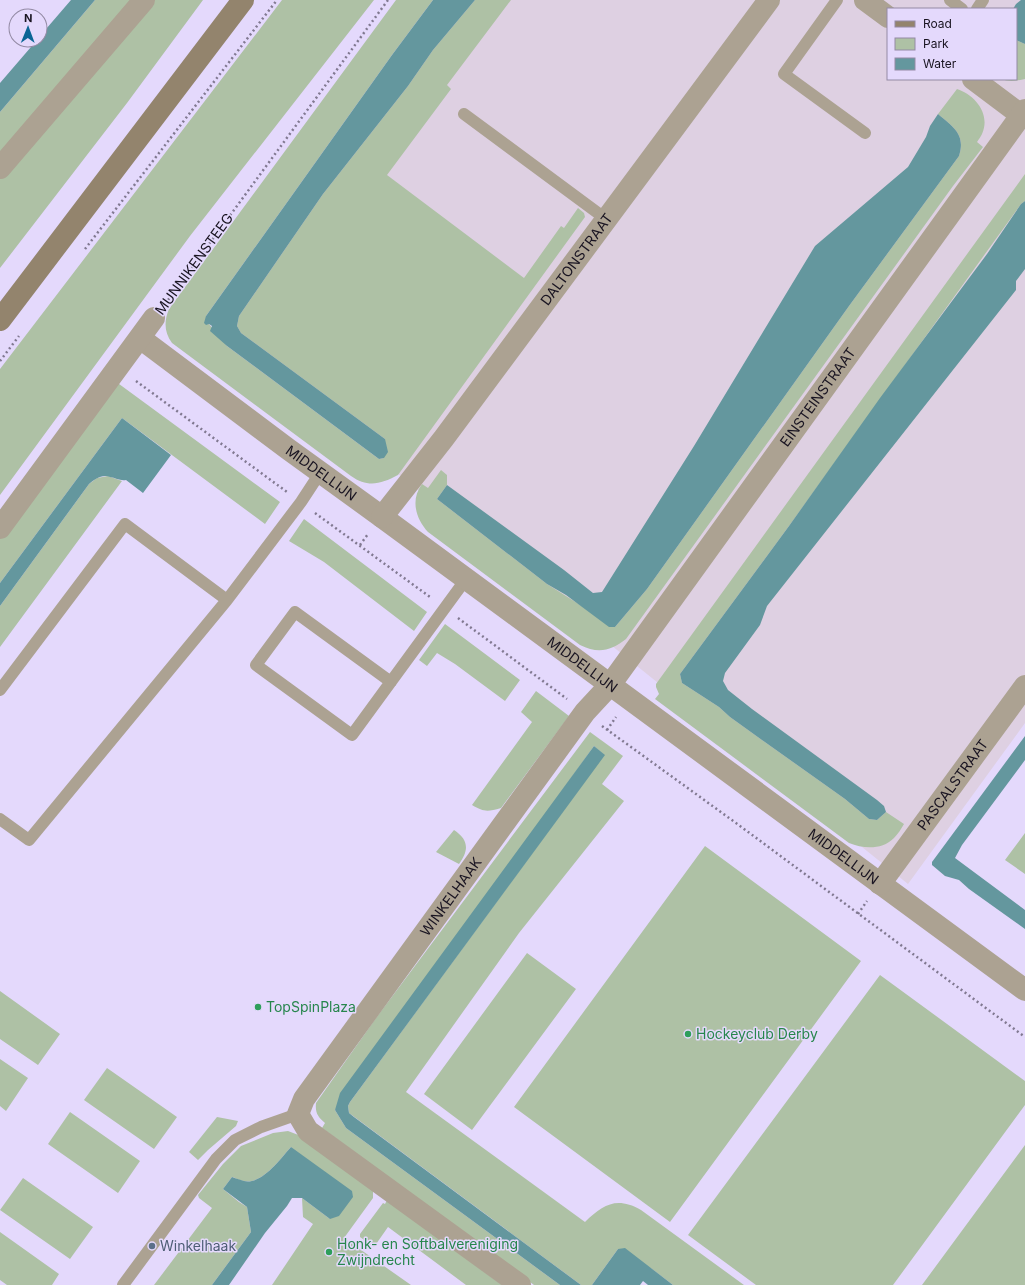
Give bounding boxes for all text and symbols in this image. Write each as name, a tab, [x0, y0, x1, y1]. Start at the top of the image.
north arrow	[8, 8, 48, 48]
legend	[887, 8, 1017, 80]
text: N	[24, 11, 32, 25]
text: Road	[923, 16, 952, 31]
text: Park	[923, 36, 949, 51]
text: Water	[923, 56, 957, 71]
street label: MUNNIKENSTEEG	[151, 210, 236, 318]
street label: DALTONSTRAAT	[537, 210, 616, 308]
street label: EINSTEINSTRAAT	[776, 344, 859, 450]
street label: MIDDELLIJN	[283, 441, 360, 504]
street label: MIDDELLIJN	[544, 633, 621, 696]
street label: PASCALSTRAAT	[913, 736, 991, 833]
street label: MIDDELLIJN	[805, 825, 882, 888]
street label: WINKELHAAK	[416, 853, 485, 939]
place label: TopSpinPlaza	[266, 998, 356, 1015]
marker: TopSpinPlaza	[253, 1002, 263, 1012]
place label: Hockeyclub Derby	[696, 1025, 818, 1042]
marker: Hockeyclub Derby	[683, 1029, 693, 1039]
place label: Honk- en Softbalvereniging Zwijndrecht	[337, 1235, 518, 1268]
place label: Winkelhaak	[160, 1237, 236, 1254]
marker: Winkelhaak	[147, 1241, 157, 1251]
marker: Honk- en Softbalvereniging Zwijndrecht	[324, 1247, 334, 1257]

